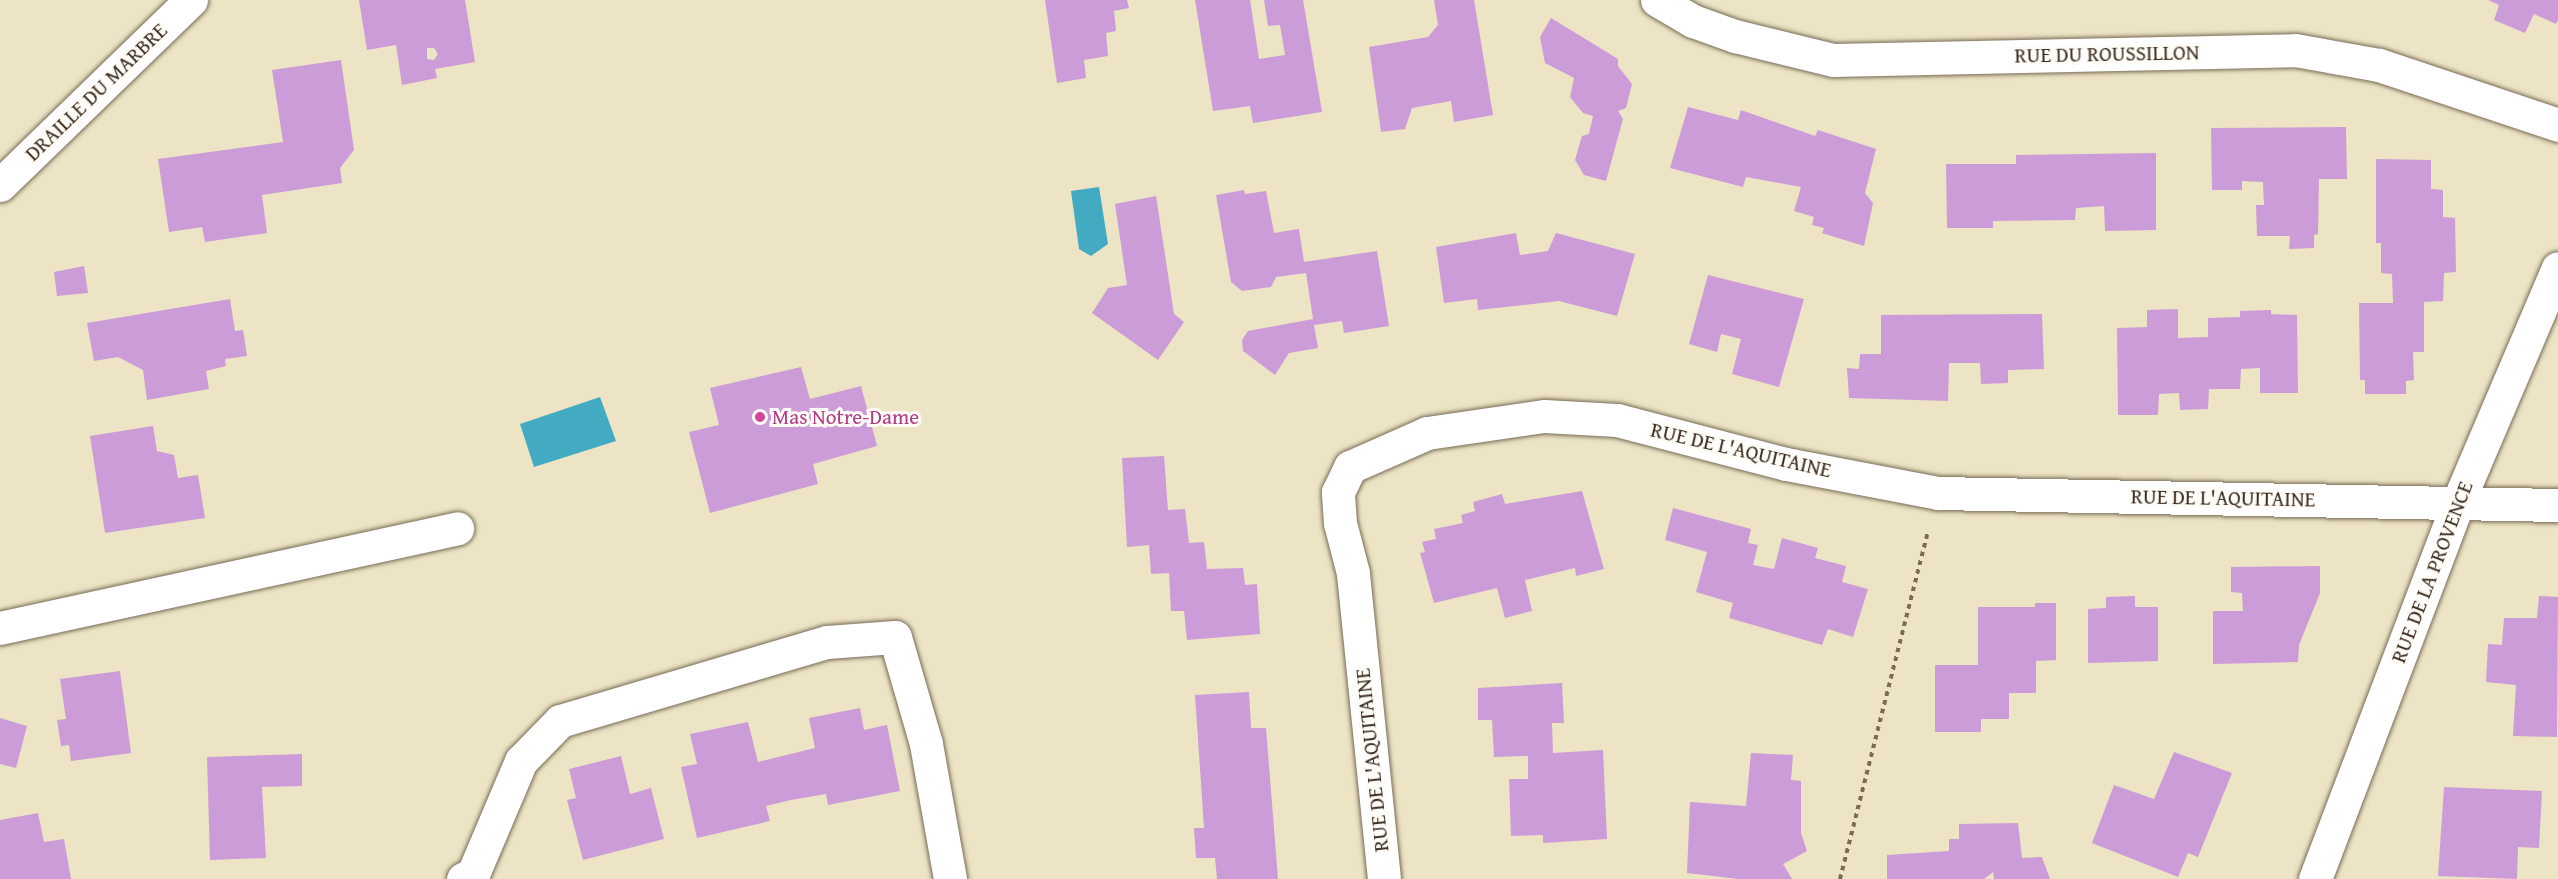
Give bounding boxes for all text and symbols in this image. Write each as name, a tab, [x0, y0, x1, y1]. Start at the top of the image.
street label: DRAILLE DU MARBRE	[20, 18, 172, 166]
street label: RUE DU ROUSSILLON	[2014, 40, 2200, 68]
place label: Mas Notre-Dame	[772, 404, 919, 430]
marker: Mas Notre-Dame	[753, 410, 767, 424]
street label: RUE DE L'AQUITAINE	[1648, 417, 1834, 483]
street label: RUE DE LA PROVENCE	[2386, 478, 2478, 666]
street label: RUE DE L'AQUITAINE	[2131, 484, 2315, 512]
street label: RUE DE L'AQUITAINE	[1350, 667, 1394, 853]

